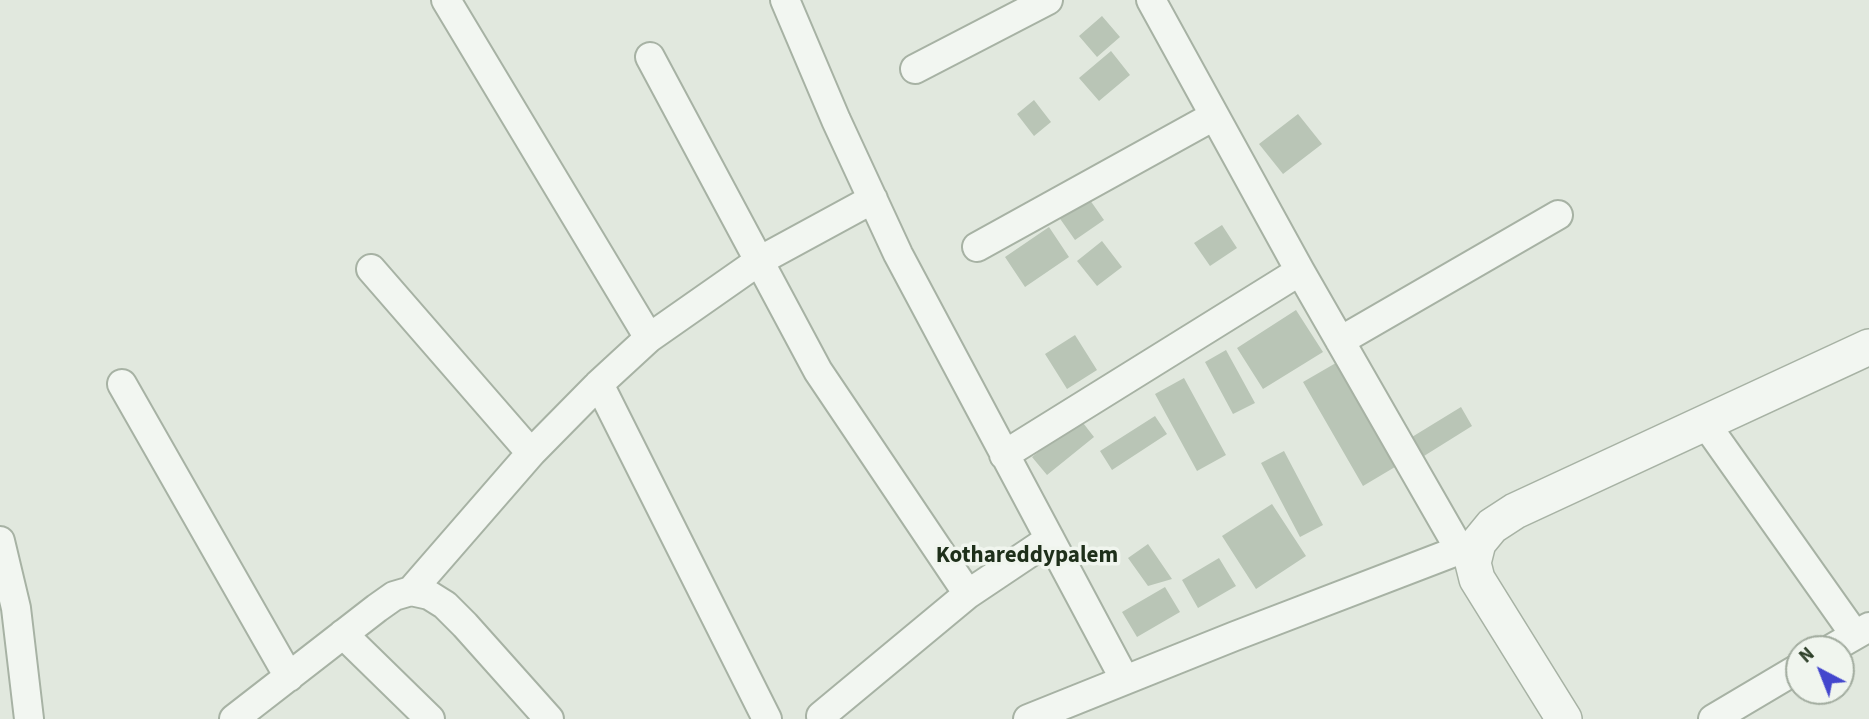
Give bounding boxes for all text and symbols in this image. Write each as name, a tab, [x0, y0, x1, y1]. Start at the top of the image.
district label: Kothareddypalem	[936, 543, 1118, 571]
north arrow	[1785, 635, 1855, 705]
text: N	[1793, 641, 1821, 670]

